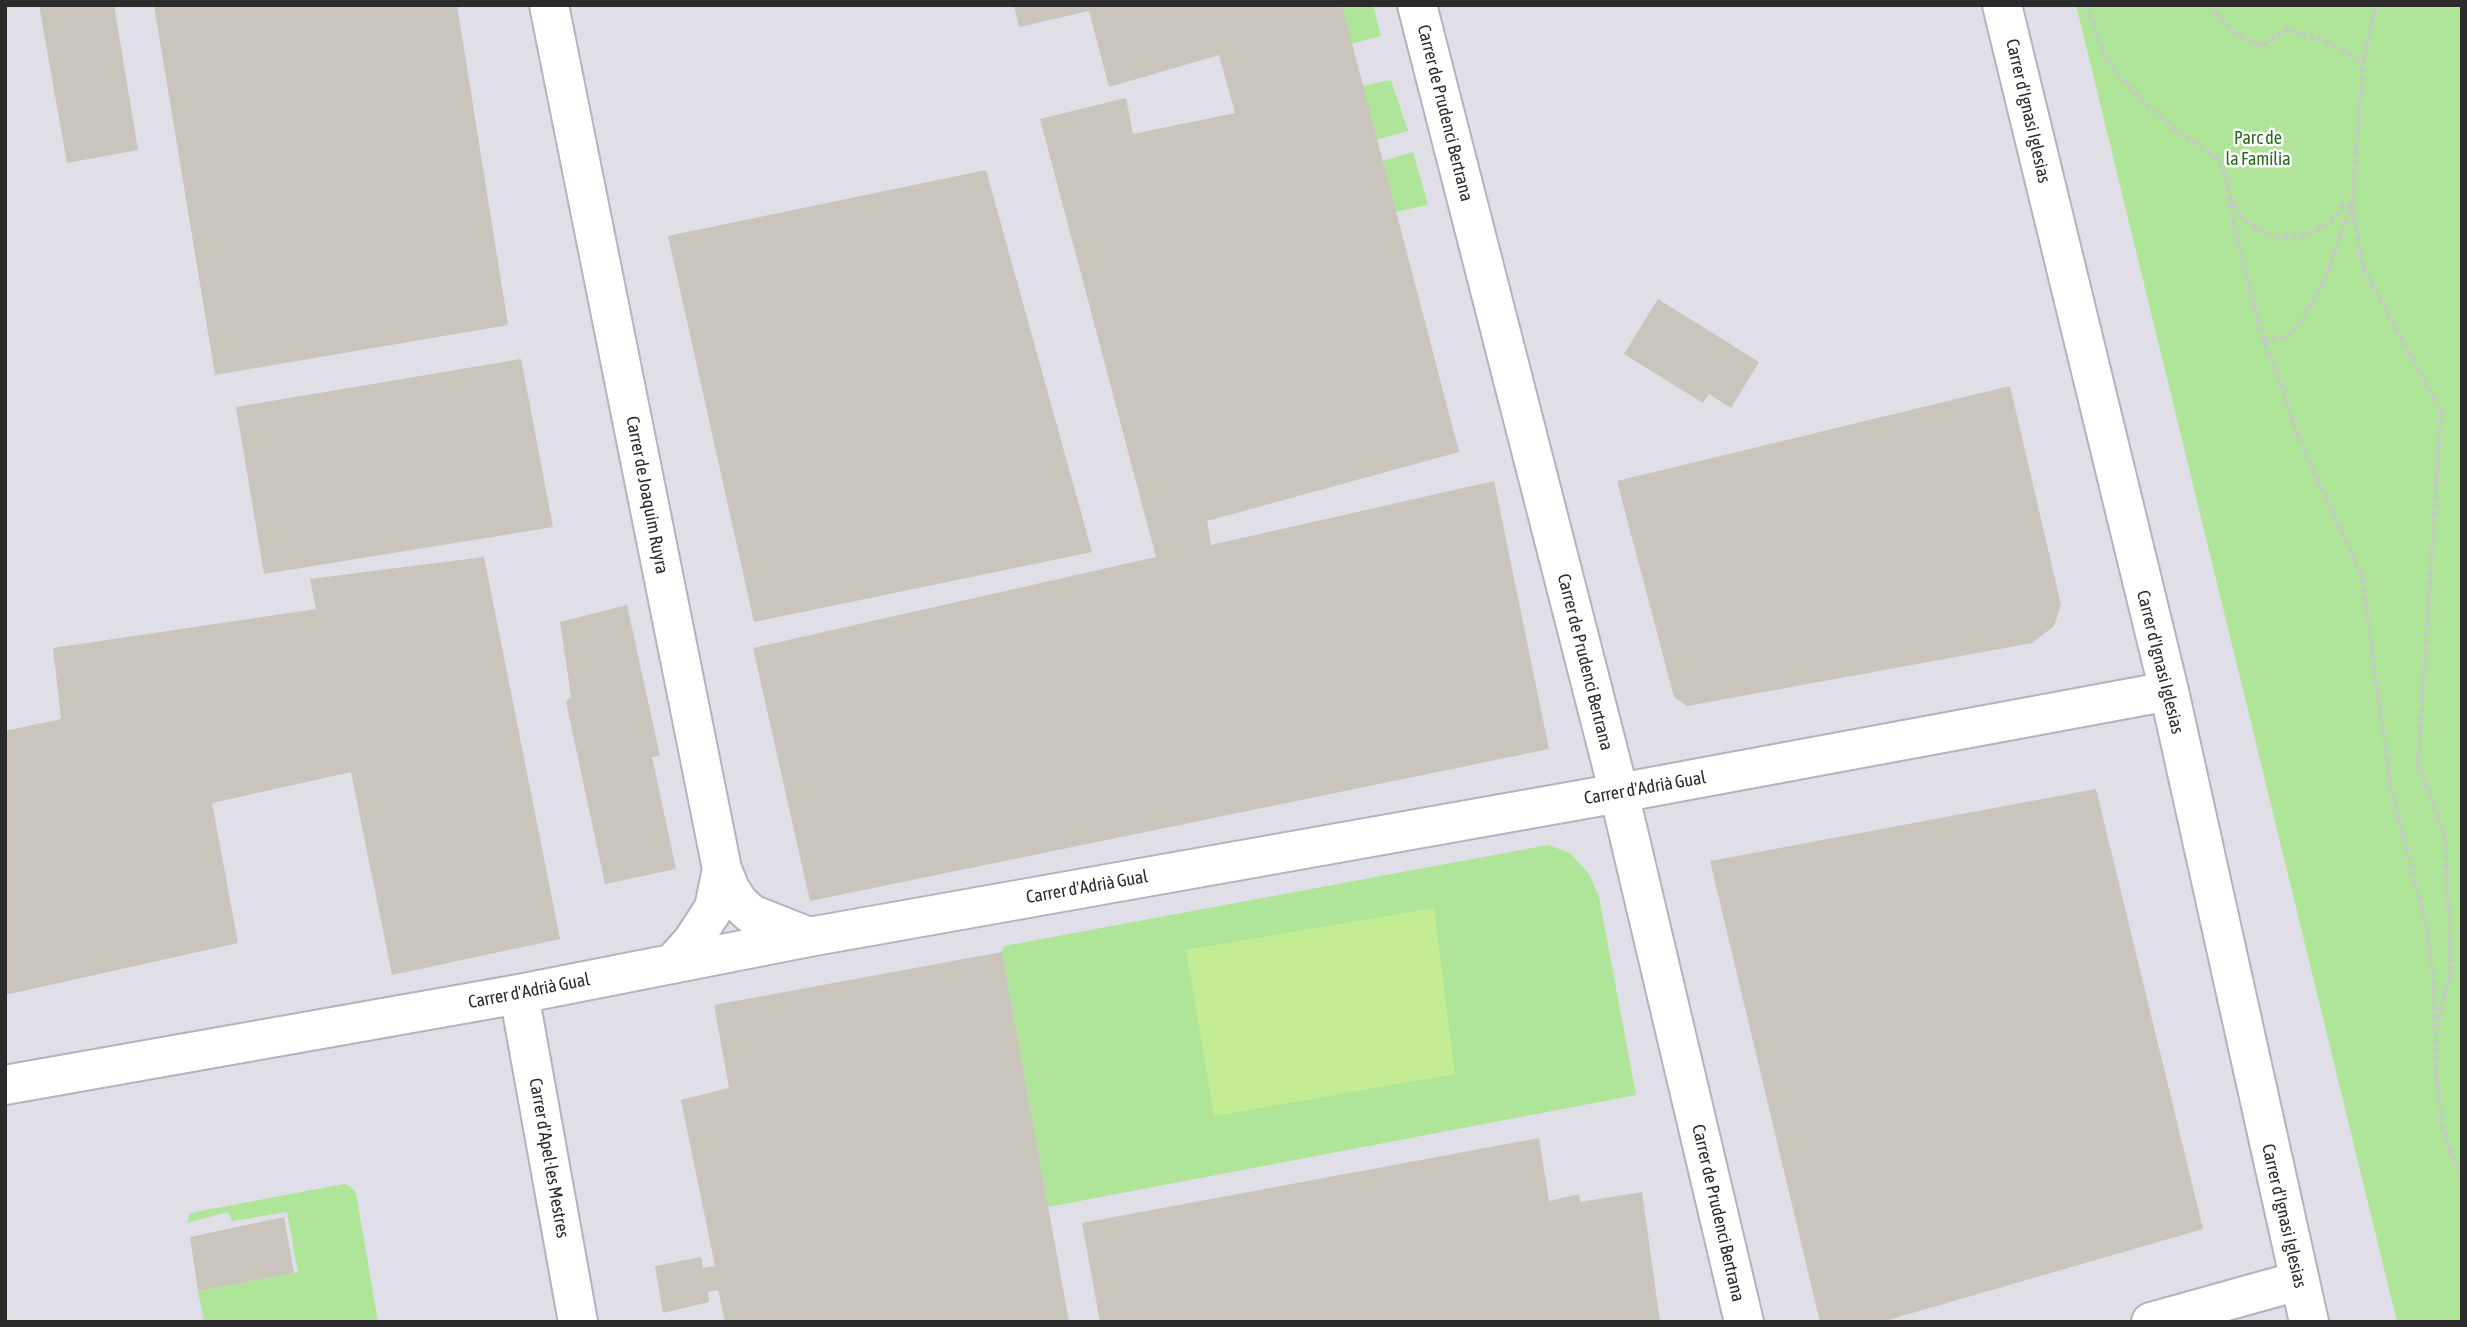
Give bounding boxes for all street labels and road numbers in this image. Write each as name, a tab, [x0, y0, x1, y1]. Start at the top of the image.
street label: Carrer de Prudenci Bertrana	[1413, 22, 1477, 204]
street label: Carrer d'Ignasi Iglesias	[2001, 37, 2055, 185]
street label: Carrer de Joaquim Ruyra	[621, 414, 673, 576]
street label: Carrer de Prudenci Bertrana	[1553, 571, 1617, 753]
street label: Carrer d'Ignasi Iglesias	[2132, 588, 2188, 736]
street label: Carrer d'Adrià Gual	[1582, 767, 1708, 809]
street label: Carrer d'Adrià Gual	[1024, 866, 1150, 908]
street label: Carrer d'Adrià Gual	[466, 969, 592, 1013]
street label: Carrer d'Apel·les Mestres	[524, 1076, 574, 1240]
street label: Carrer de Prudenci Bertrana	[1687, 1122, 1749, 1304]
street label: Carrer d'Ignasi Iglesias	[2257, 1142, 2311, 1290]

